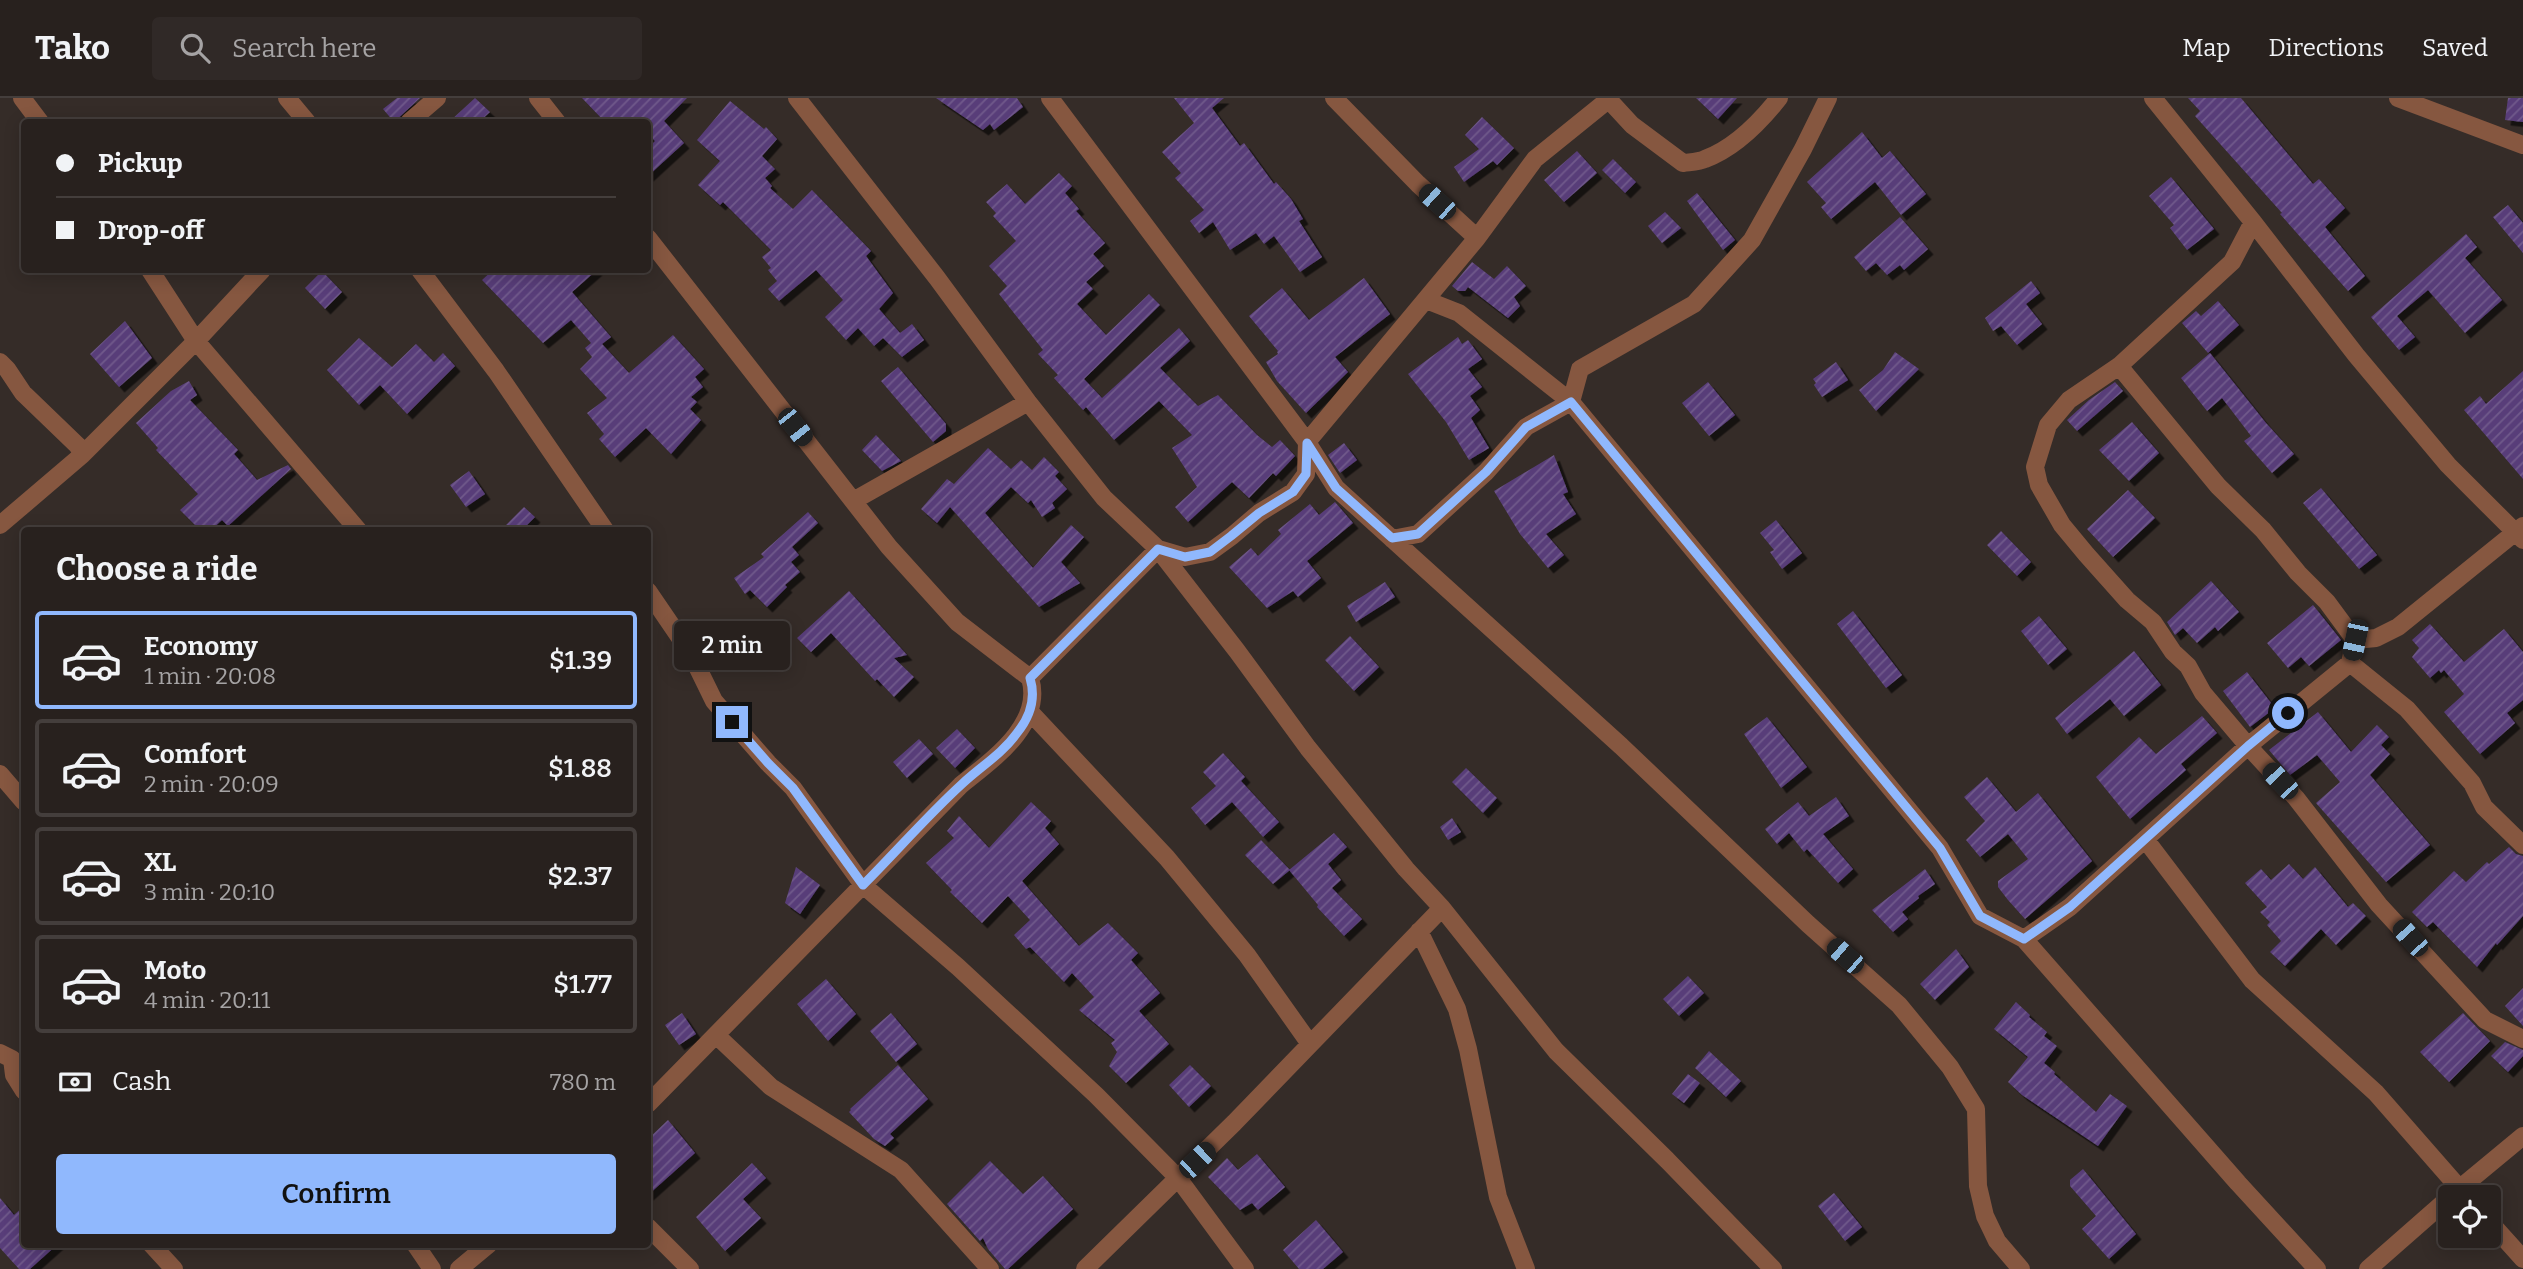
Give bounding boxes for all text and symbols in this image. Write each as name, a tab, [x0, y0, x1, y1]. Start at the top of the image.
search box	[152, 17, 642, 80]
text: Tako	[35, 28, 110, 68]
icon: search	[176, 29, 214, 67]
text: Search here	[232, 33, 376, 64]
text: Map	[2182, 34, 2231, 62]
text: Directions	[2269, 34, 2384, 62]
text: Saved	[2422, 34, 2488, 62]
text: Pickup	[98, 148, 183, 179]
car	[1415, 180, 1460, 224]
text: Drop-off	[98, 215, 204, 246]
car	[774, 404, 817, 450]
text: Choose a ride	[56, 550, 257, 588]
car	[2341, 617, 2370, 663]
callout: 2 min	[674, 620, 790, 670]
icon: car	[60, 629, 123, 692]
text: Economy	[144, 631, 258, 662]
text: 2 min	[702, 631, 762, 659]
text: $1.39	[549, 645, 612, 676]
text: 1 min · 20:08	[144, 662, 276, 690]
route start	[2272, 697, 2304, 729]
route end	[716, 706, 748, 738]
icon: car	[60, 737, 123, 800]
text: Comfort	[144, 739, 247, 770]
text: $1.88	[548, 753, 612, 784]
car	[2258, 758, 2303, 804]
text: 2 min · 20:09	[144, 770, 279, 798]
icon: car	[60, 845, 123, 908]
text: XL	[144, 847, 176, 878]
text: $2.37	[547, 861, 612, 892]
text: 3 min · 20:10	[144, 878, 275, 906]
car	[2389, 915, 2432, 961]
car	[1823, 934, 1868, 978]
icon: car	[60, 953, 123, 1016]
text: Moto	[144, 955, 206, 986]
text: $1.77	[553, 969, 612, 1000]
text: 4 min · 20:11	[144, 986, 270, 1014]
icon: cash	[56, 1063, 94, 1101]
text: Cash	[112, 1066, 171, 1097]
text: 780 m	[550, 1068, 616, 1096]
car	[1175, 1138, 1220, 1182]
button: Confirm	[56, 1154, 616, 1234]
map controls	[2438, 1185, 2501, 1248]
button: locate	[2438, 1185, 2501, 1248]

